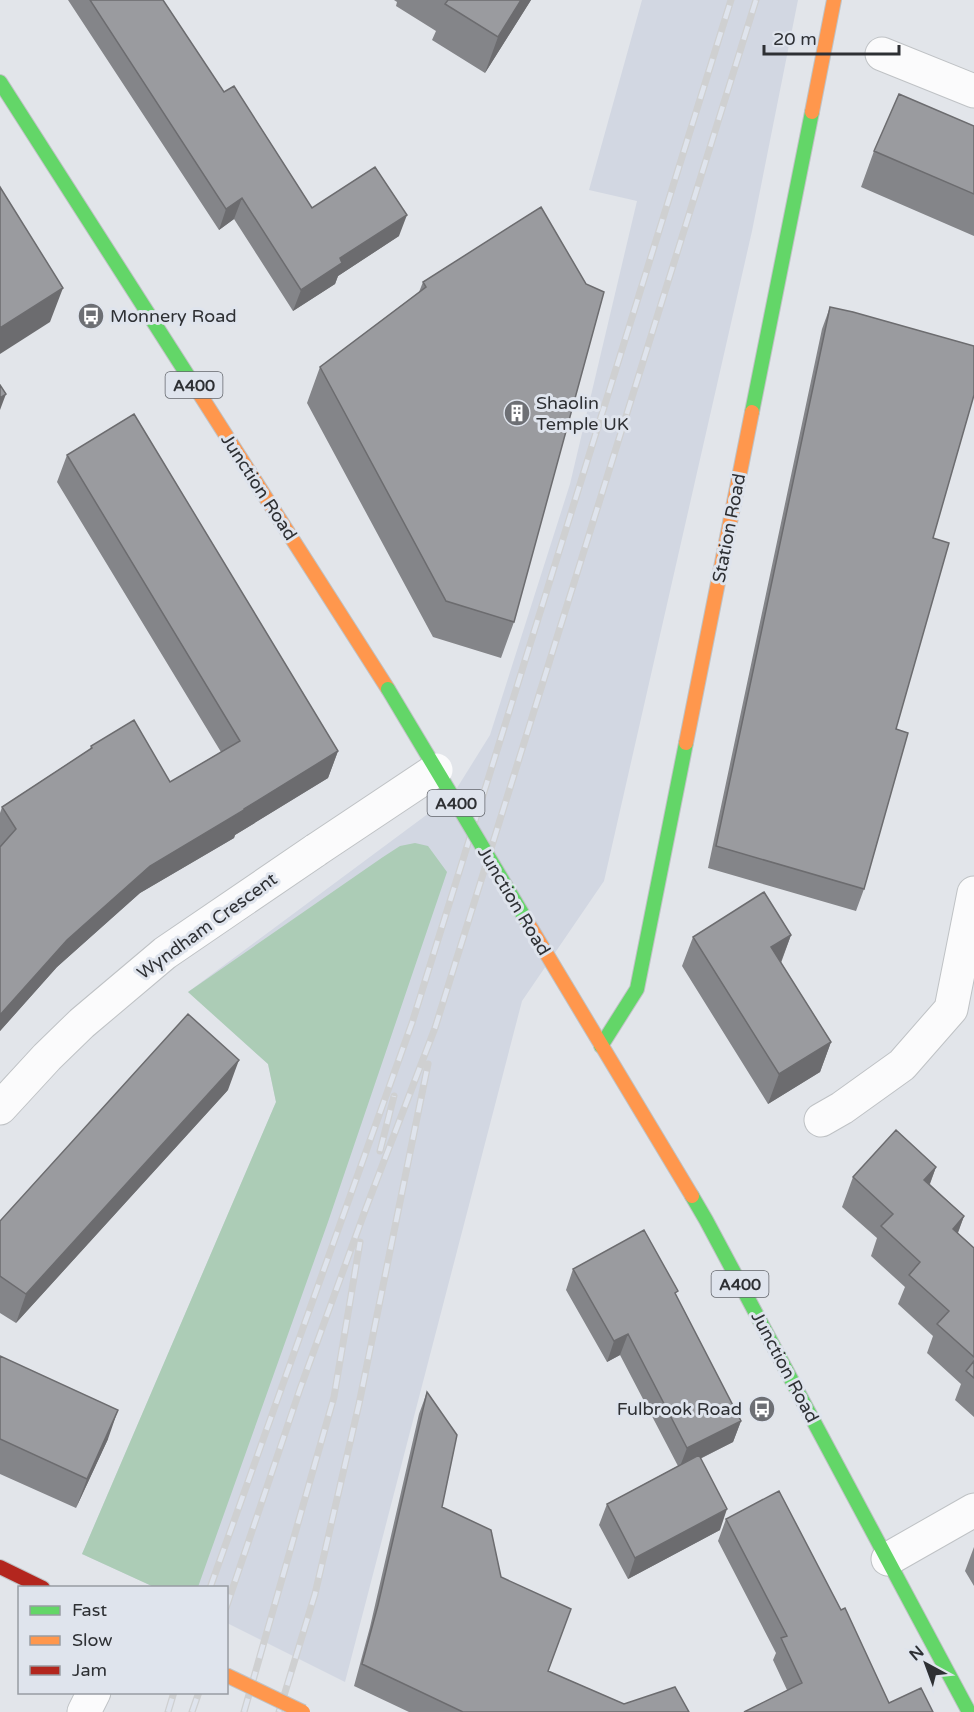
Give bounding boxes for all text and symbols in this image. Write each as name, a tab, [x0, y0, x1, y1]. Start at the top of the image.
scale bar	[764, 18, 899, 56]
text: 20 m	[773, 28, 817, 50]
bus stop icon: Monnery Road	[76, 301, 106, 331]
place label: Monnery Road	[110, 305, 237, 327]
road number: A400	[166, 372, 222, 398]
place label: Shaolin Temple UK	[536, 392, 629, 435]
building icon: Shaolin Temple UK	[502, 398, 532, 428]
street label: Junction Road	[216, 429, 302, 545]
street label: Station Road	[708, 472, 750, 584]
road number: A400	[428, 790, 484, 816]
street label: Junction Road	[473, 843, 555, 959]
street label: Wyndham Crescent	[133, 868, 281, 984]
road number: A400	[712, 1271, 768, 1297]
street label: Junction Road	[746, 1307, 824, 1427]
bus stop icon: Fulbrook Road	[747, 1394, 777, 1424]
place label: Fulbrook Road	[617, 1398, 742, 1420]
legend	[18, 1586, 228, 1694]
text: Fast	[72, 1599, 107, 1621]
text: Slow	[72, 1629, 113, 1651]
north arrow	[896, 1634, 956, 1694]
text: N	[905, 1642, 928, 1665]
text: Jam	[72, 1659, 107, 1681]

